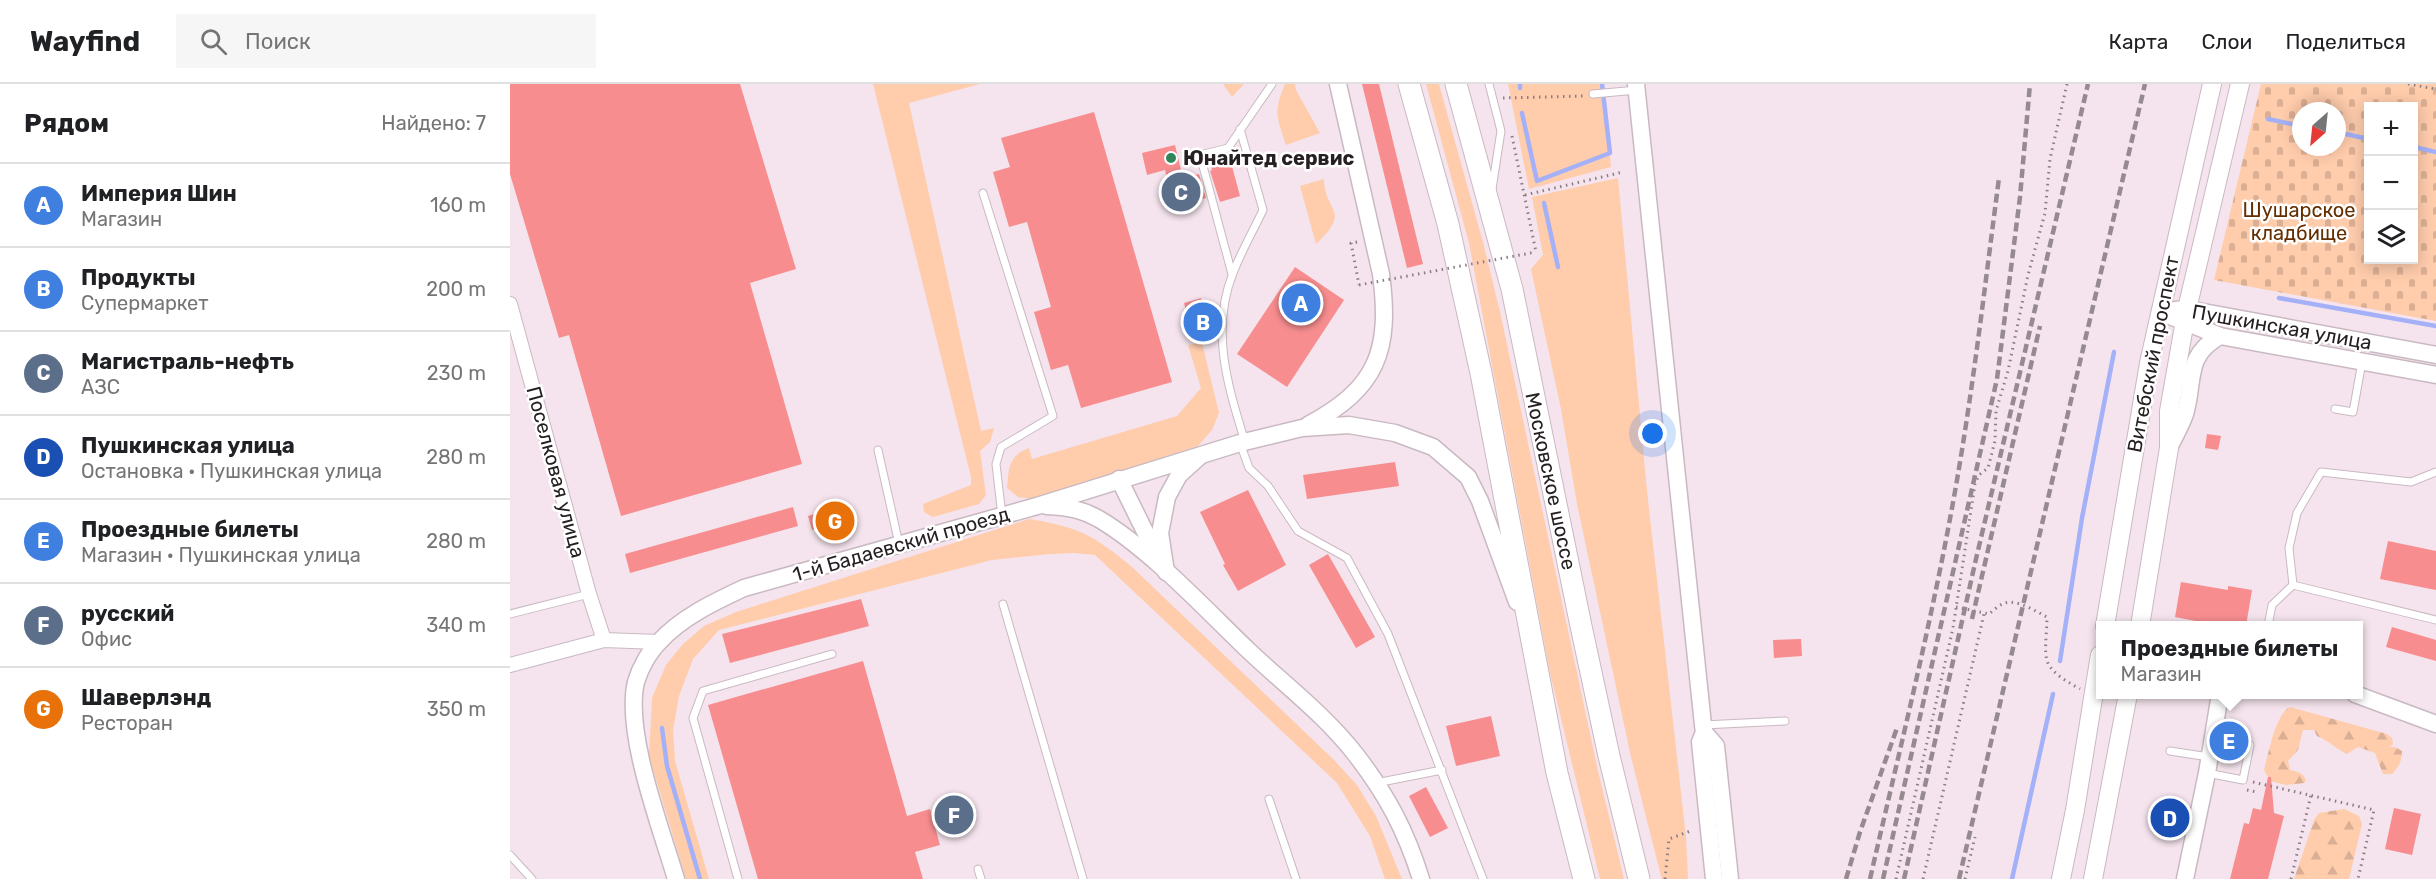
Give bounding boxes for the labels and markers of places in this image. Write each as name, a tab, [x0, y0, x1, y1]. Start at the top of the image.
place label: Юнайтед сервис	[1183, 146, 1354, 170]
marker: Юнайтед сервис	[1164, 151, 1178, 165]
pin: C	[1162, 170, 1200, 214]
pin: A	[1282, 280, 1320, 326]
pin: B	[1184, 300, 1222, 344]
pin: G	[816, 498, 854, 544]
pin: E	[2210, 718, 2248, 764]
pin: F	[934, 792, 974, 838]
pin: D	[2150, 796, 2190, 840]

